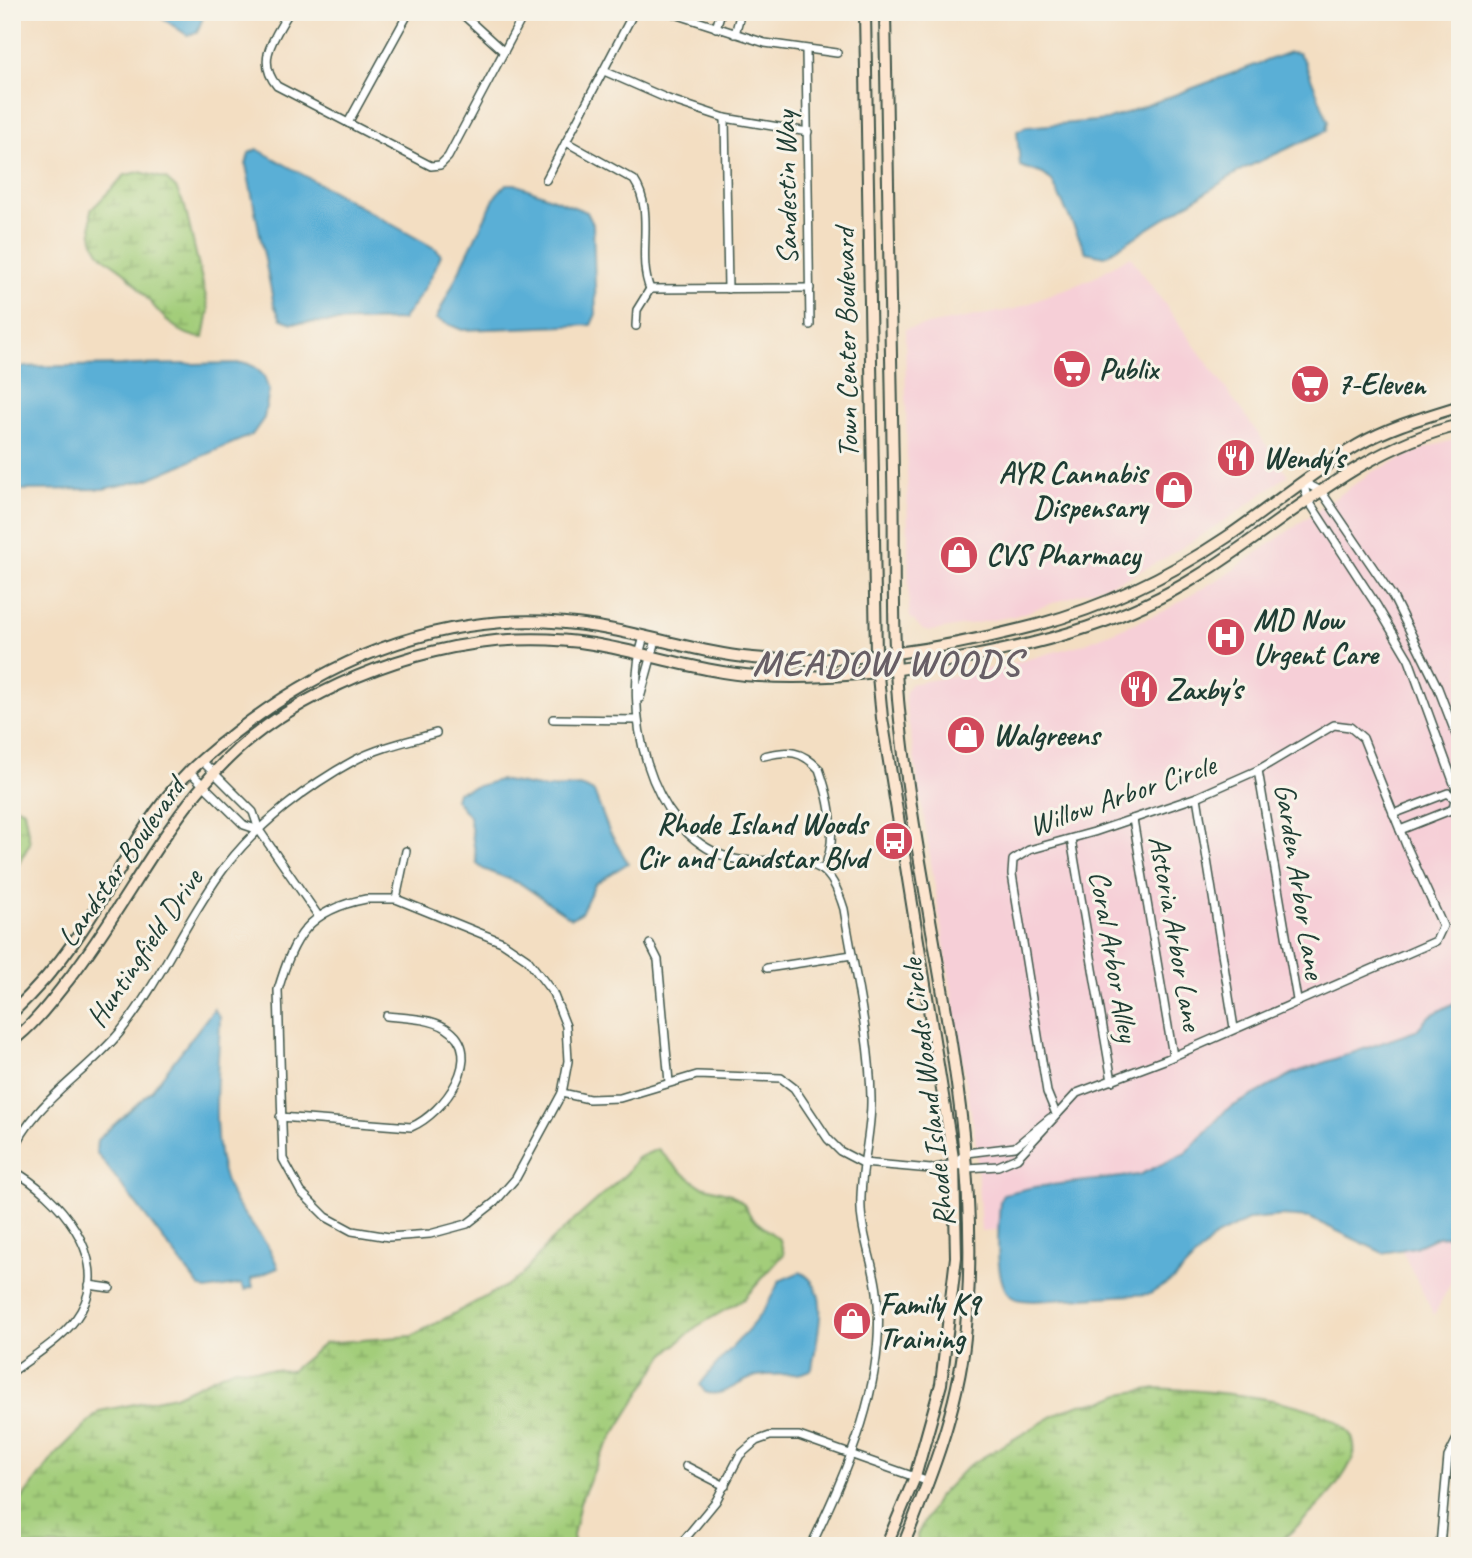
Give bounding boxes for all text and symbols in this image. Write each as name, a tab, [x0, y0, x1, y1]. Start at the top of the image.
street label: Sandestin Way	[766, 108, 806, 265]
street label: Town Center Boulevard	[825, 223, 867, 459]
supermarket icon: Publix	[1051, 348, 1093, 390]
place label: Publix	[1099, 350, 1160, 388]
supermarket icon: 7-Eleven	[1289, 363, 1331, 405]
place label: 7-Eleven	[1337, 365, 1427, 403]
restaurant icon: Wendy's	[1215, 437, 1257, 479]
place label: Wendy's	[1263, 439, 1348, 477]
place label: AYR Cannabis Dispensary	[999, 454, 1150, 526]
shop icon: AYR Cannabis Dispensary	[1153, 469, 1195, 511]
shop icon: CVS Pharmacy	[938, 534, 980, 576]
place label: CVS Pharmacy	[986, 536, 1143, 575]
place label: MD Now Urgent Care	[1253, 601, 1380, 673]
hospital icon: MD Now Urgent Care	[1205, 616, 1247, 658]
district label: MEADOW WOODS	[753, 639, 1027, 686]
restaurant icon: Zaxby's	[1118, 668, 1160, 710]
place label: Zaxby's	[1166, 670, 1246, 708]
shop icon: Walgreens	[945, 714, 987, 756]
place label: Walgreens	[993, 716, 1103, 754]
street label: Willow Arbor Circle	[1024, 745, 1222, 845]
street label: Landstar Boulevard	[49, 766, 196, 954]
street label: Garden Arbor Lane	[1266, 781, 1335, 984]
place label: Rhode Island Woods Cir and Landstar Blvd	[637, 805, 872, 877]
bus stop icon: Rhode Island Woods Cir and Landstar Blvd	[873, 820, 915, 862]
street label: Astoria Arbor Lane	[1140, 833, 1212, 1035]
street label: Huntingfield Drive	[77, 860, 212, 1034]
street label: Coral Arbor Alley	[1080, 868, 1148, 1046]
street label: Rhode Island Woods Circle	[892, 954, 963, 1229]
place label: Family K9 Training	[879, 1285, 983, 1357]
shop icon: Family K9 Training	[831, 1300, 873, 1342]

